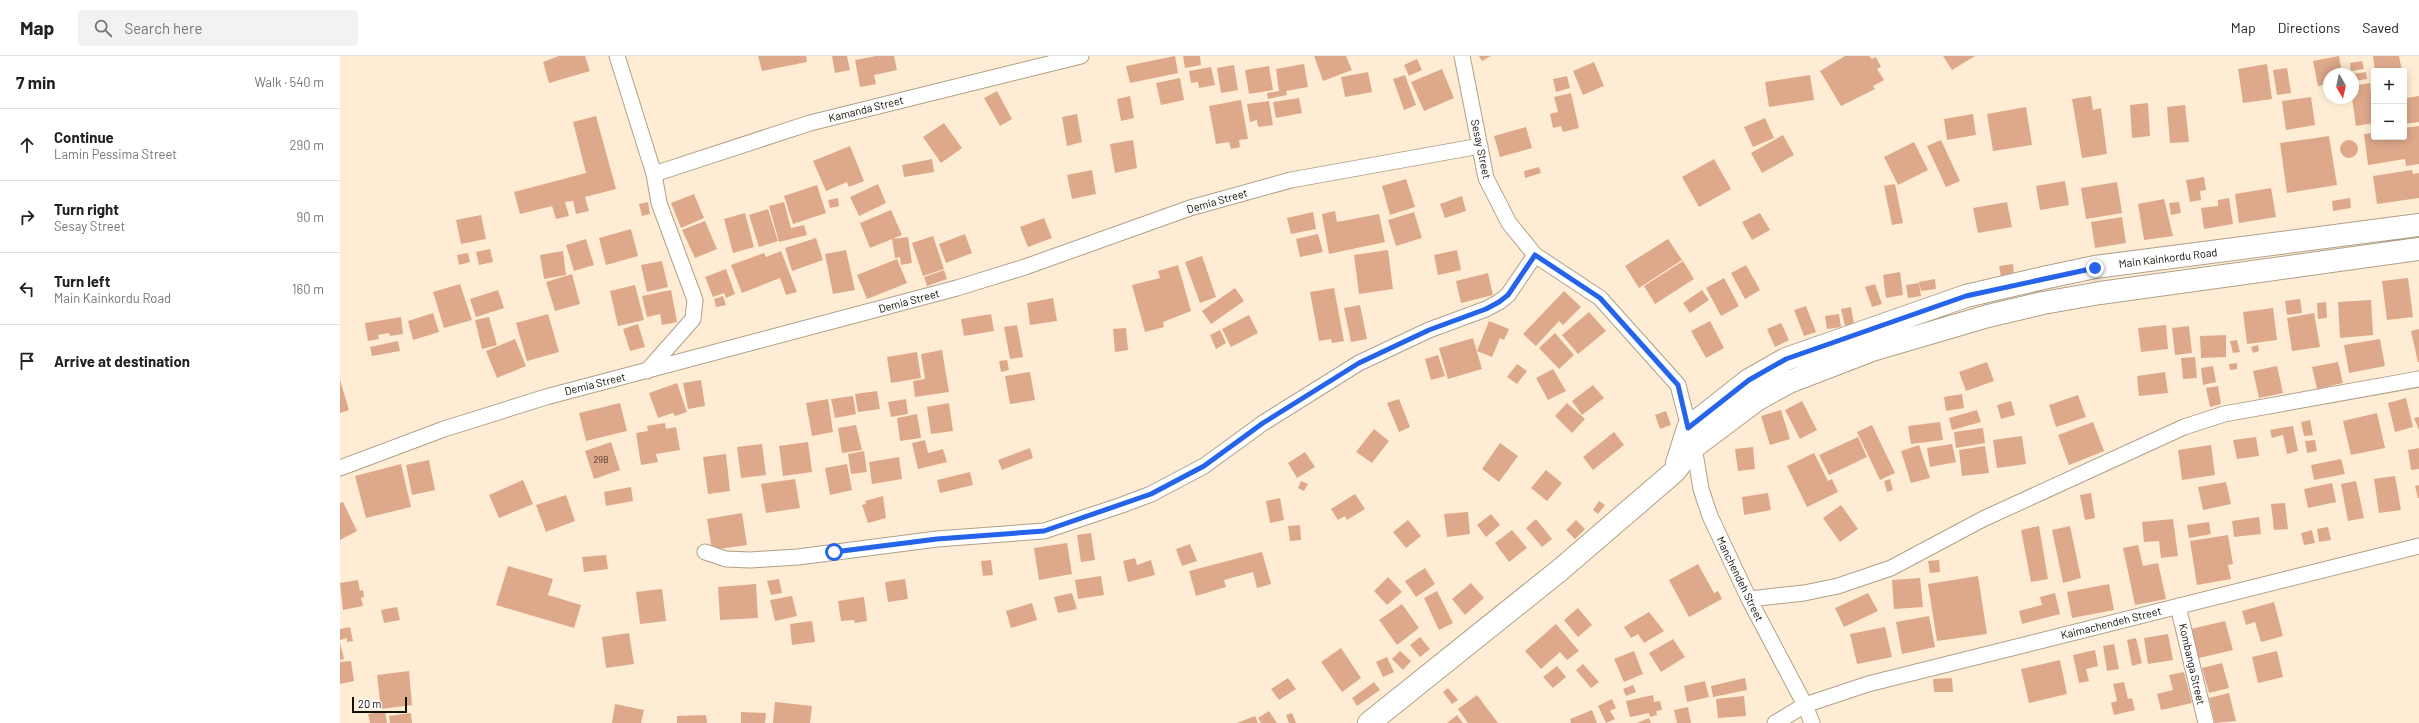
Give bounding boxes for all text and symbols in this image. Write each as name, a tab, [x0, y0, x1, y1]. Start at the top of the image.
search box	[78, 10, 358, 46]
text: Map	[20, 16, 54, 39]
icon: search	[92, 17, 114, 39]
text: Search here	[124, 19, 202, 37]
text: Map	[2231, 19, 2256, 36]
text: Directions	[2278, 19, 2340, 36]
text: Saved	[2362, 19, 2399, 36]
north arrow	[2323, 68, 2359, 104]
map controls	[2371, 68, 2407, 140]
button: +	[2371, 68, 2407, 104]
text: 7 min	[16, 72, 56, 92]
text: Walk · 540 m	[255, 74, 324, 90]
street label: Kamanda Street	[827, 93, 905, 124]
button: −	[2371, 104, 2407, 140]
street label: Sesay Street	[1469, 118, 1494, 180]
text: Continue	[54, 128, 114, 146]
icon: ahead	[16, 134, 38, 156]
text: 290 m	[290, 137, 324, 153]
text: Lamin Pessima Street	[54, 146, 177, 162]
street label: Demia Street	[1185, 186, 1249, 215]
text: Turn right	[54, 200, 119, 218]
icon: right	[16, 206, 38, 228]
text: 90 m	[297, 209, 324, 225]
text: Sesay Street	[54, 218, 125, 234]
street label: Main Kainkordu Road	[2118, 245, 2218, 270]
route end	[2086, 259, 2104, 277]
text: Turn left	[54, 272, 110, 290]
icon: left	[16, 278, 38, 300]
text: 160 m	[292, 281, 324, 297]
street label: Demia Street	[877, 286, 941, 315]
text: Main Kainkordu Road	[54, 290, 171, 306]
icon: arrive	[16, 350, 38, 372]
text: Arrive at destination	[54, 352, 190, 370]
street label: Demia Street	[563, 370, 627, 397]
house number: 29B	[593, 454, 609, 465]
street label: Manchendeh Street	[1714, 534, 1767, 623]
route start	[825, 543, 843, 561]
street label: Kaimachendeh Street	[2059, 604, 2163, 641]
street label: Kombanga Street	[2177, 622, 2208, 706]
scale bar	[352, 695, 407, 714]
text: 20 m	[358, 697, 381, 710]

